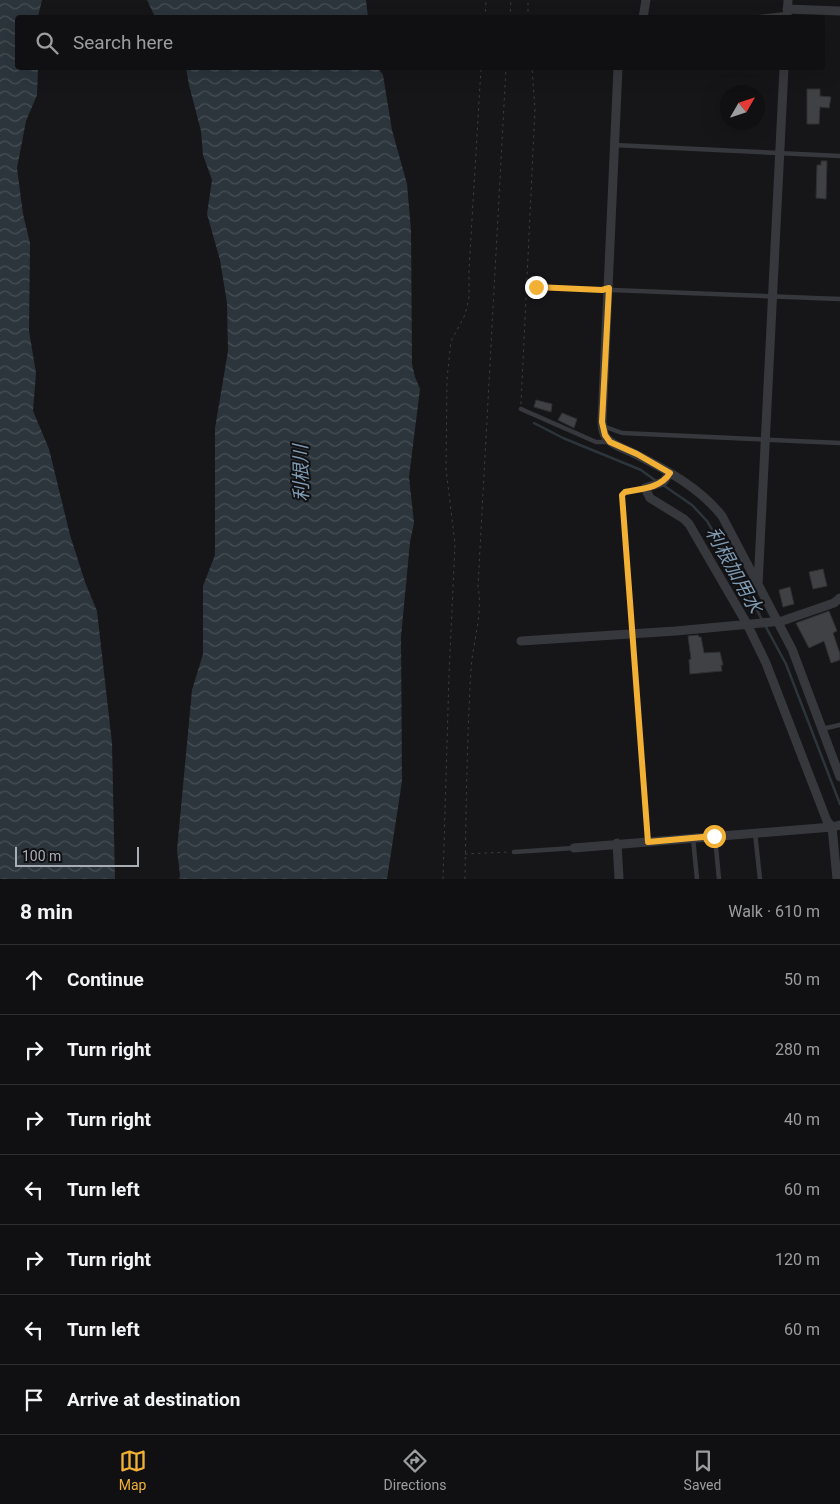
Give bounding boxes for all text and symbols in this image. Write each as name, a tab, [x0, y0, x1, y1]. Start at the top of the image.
search box	[15, 15, 825, 70]
icon: search	[33, 29, 61, 57]
text: Search here	[73, 31, 173, 54]
north arrow	[720, 85, 765, 130]
route end	[525, 276, 548, 299]
water label: 利根川	[289, 442, 313, 502]
water label: 利根加用水	[701, 523, 768, 619]
route start	[703, 825, 726, 848]
scale bar	[15, 844, 139, 867]
text: 100 m	[22, 848, 61, 864]
text: 8 min	[20, 900, 73, 924]
text: Walk · 610 m	[728, 902, 820, 921]
icon: ahead	[20, 966, 48, 994]
text: Continue	[67, 968, 144, 991]
text: 50 m	[784, 970, 820, 989]
icon: right	[20, 1036, 48, 1064]
text: Turn right	[67, 1038, 151, 1061]
text: 280 m	[775, 1040, 820, 1059]
icon: right	[20, 1106, 48, 1134]
text: Turn right	[67, 1108, 151, 1131]
text: 40 m	[784, 1110, 820, 1129]
icon: left	[20, 1176, 48, 1204]
text: Turn left	[67, 1178, 140, 1201]
text: 60 m	[784, 1180, 820, 1199]
icon: right	[20, 1246, 48, 1274]
text: Turn right	[67, 1248, 151, 1271]
text: 120 m	[775, 1250, 820, 1269]
icon: left	[20, 1316, 48, 1344]
text: Turn left	[67, 1318, 140, 1341]
text: 60 m	[784, 1320, 820, 1339]
icon: arrive	[20, 1386, 48, 1414]
text: Arrive at destination	[67, 1388, 240, 1411]
tab: Map	[119, 1447, 147, 1493]
tab: Directions	[384, 1447, 447, 1493]
tab: Saved	[684, 1447, 721, 1493]

